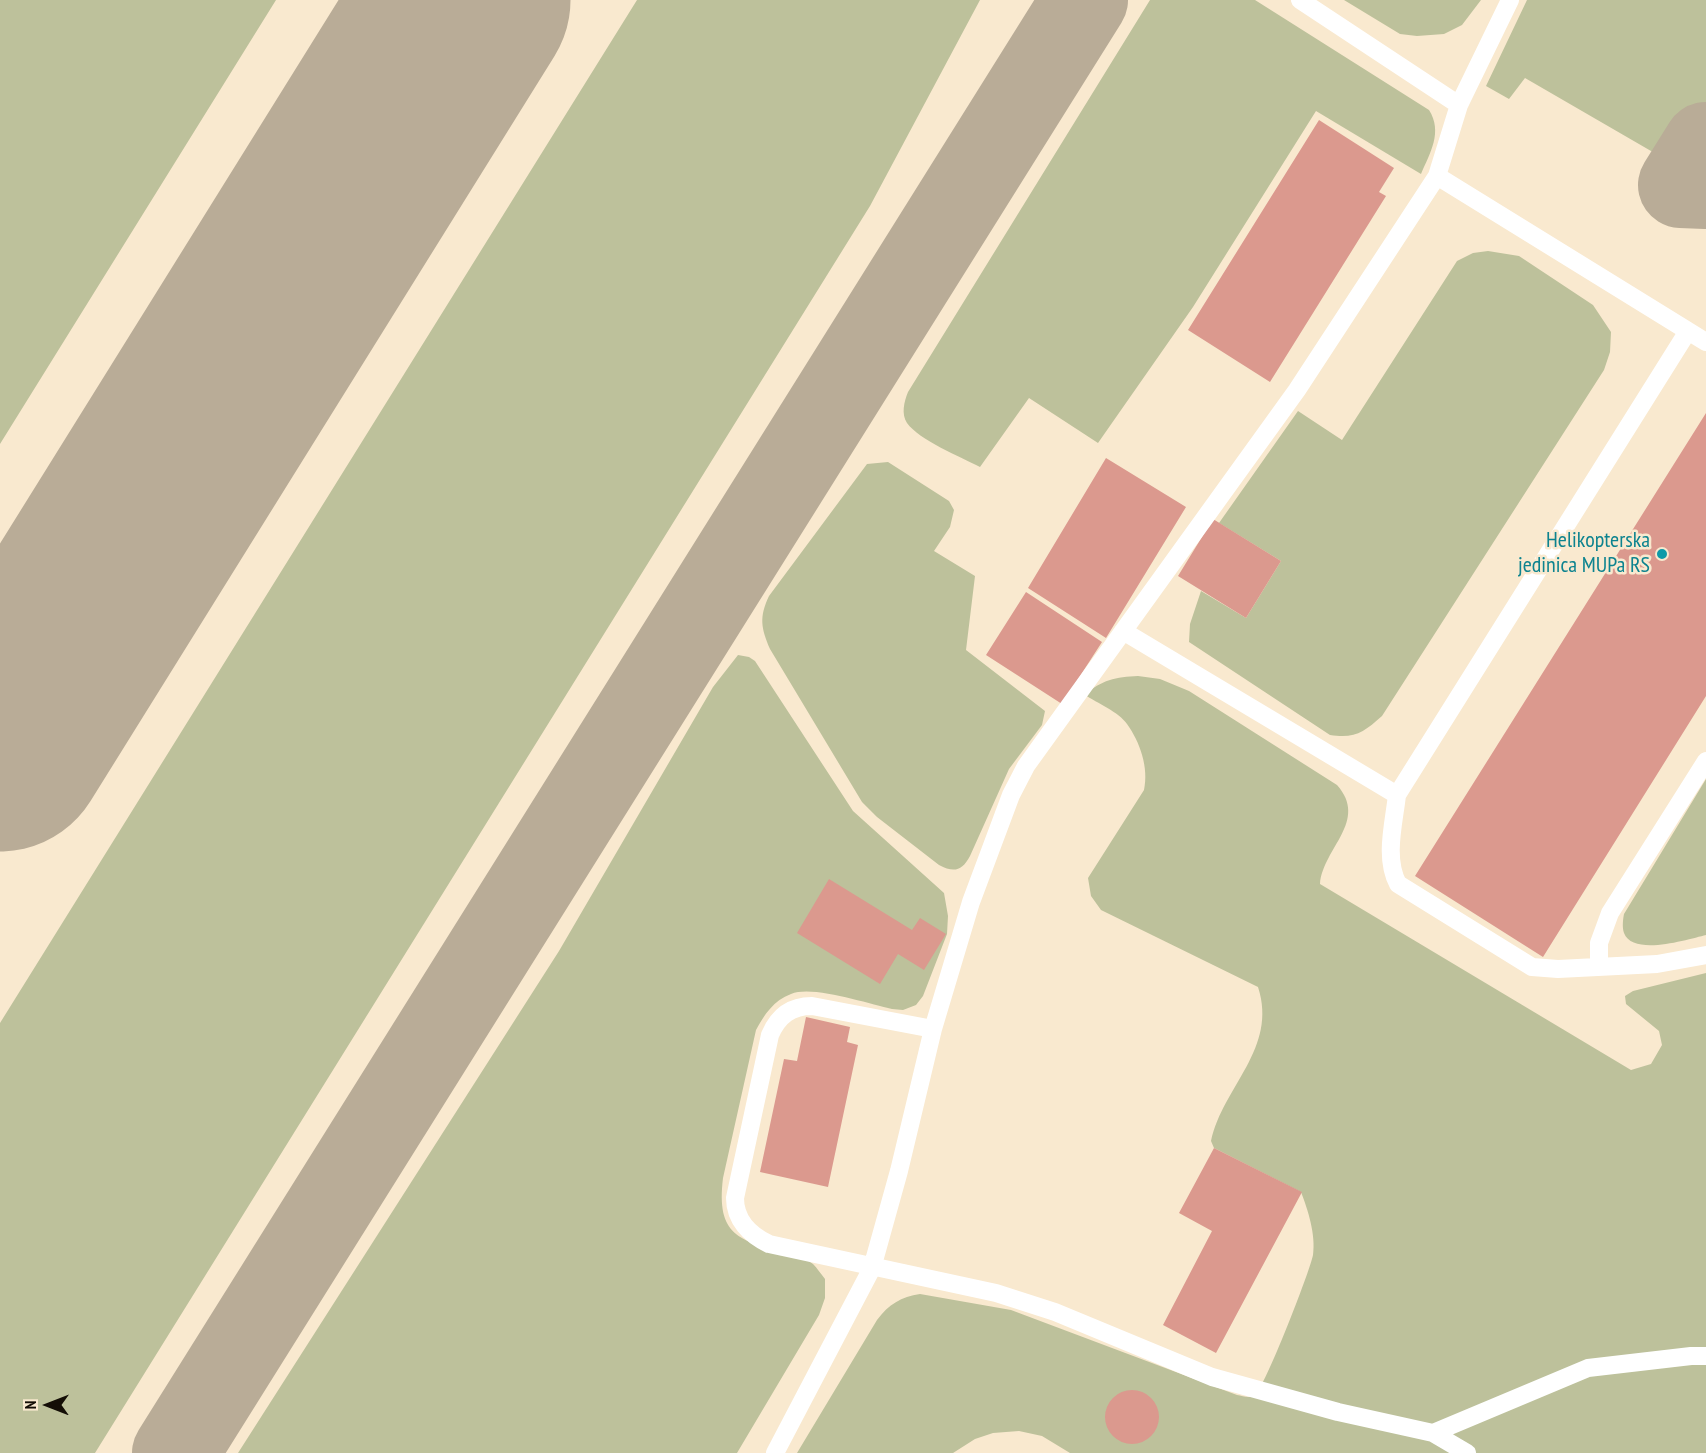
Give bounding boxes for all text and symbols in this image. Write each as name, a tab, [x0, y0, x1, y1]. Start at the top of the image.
place label: Helikopterska jedinica MUPa RS	[1518, 528, 1650, 580]
marker: Helikopterska jedinica MUPa RS	[1655, 547, 1669, 561]
north arrow	[18, 1375, 78, 1435]
text: N	[20, 1401, 40, 1409]

